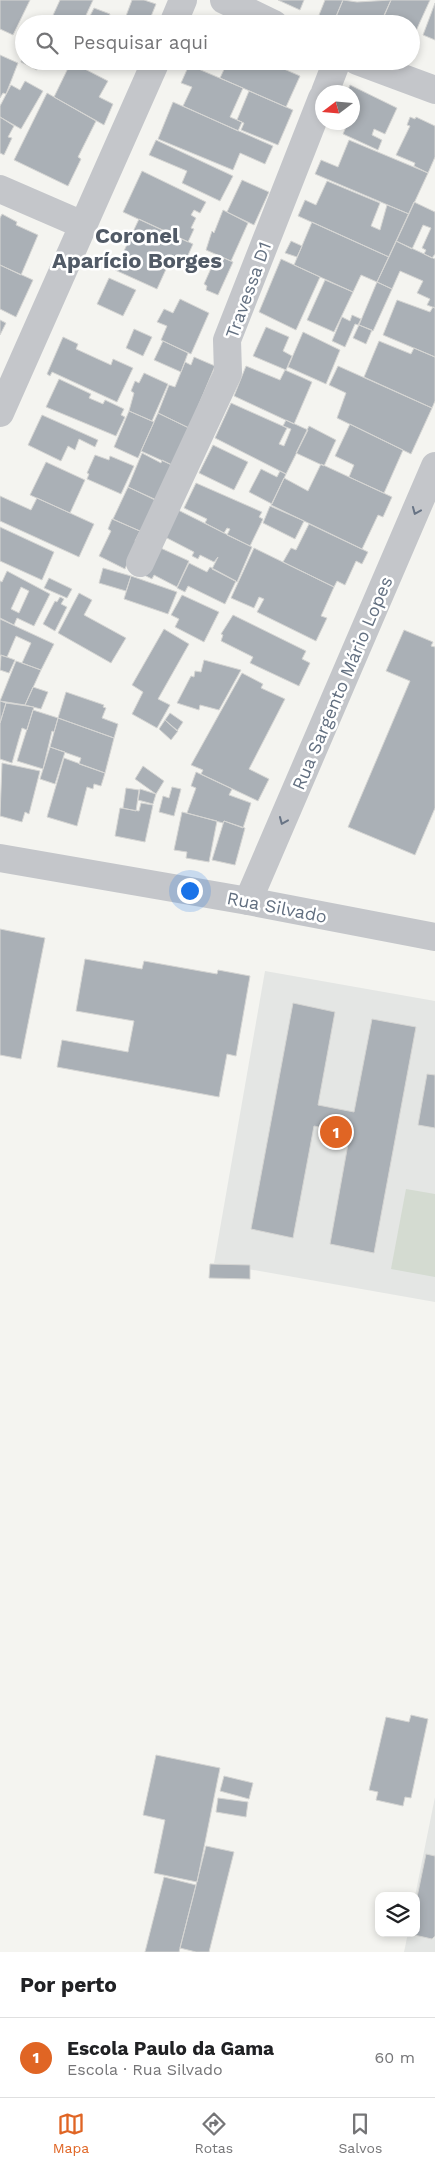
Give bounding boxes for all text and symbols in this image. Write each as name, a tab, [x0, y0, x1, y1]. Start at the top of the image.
search box	[15, 15, 420, 70]
icon: search	[33, 29, 61, 57]
text: Pesquisar aqui	[73, 31, 208, 54]
north arrow	[315, 85, 360, 130]
district label: Coronel Aparício Borges	[52, 223, 222, 273]
street label: Travessa D1	[221, 239, 275, 341]
one-way arrow	[411, 506, 422, 515]
street label: Rua Sargento Mário Lopes	[287, 573, 397, 793]
one-way arrow	[278, 816, 289, 825]
your location	[177, 878, 203, 904]
street label: Rua Silvado	[225, 887, 329, 927]
pin: 1	[320, 1113, 352, 1151]
map controls	[375, 1892, 420, 1937]
button: layers	[375, 1892, 420, 1937]
text: Por perto	[20, 1972, 117, 1997]
text: Escola Paulo da Gama	[67, 2037, 274, 2060]
text: 1	[33, 2048, 39, 2067]
text: 60 m	[375, 2048, 415, 2067]
text: Escola · Rua Silvado	[67, 2060, 223, 2079]
tab: Mapa	[53, 2110, 89, 2156]
tab: Rotas	[195, 2110, 233, 2156]
tab: Salvos	[338, 2110, 382, 2156]

